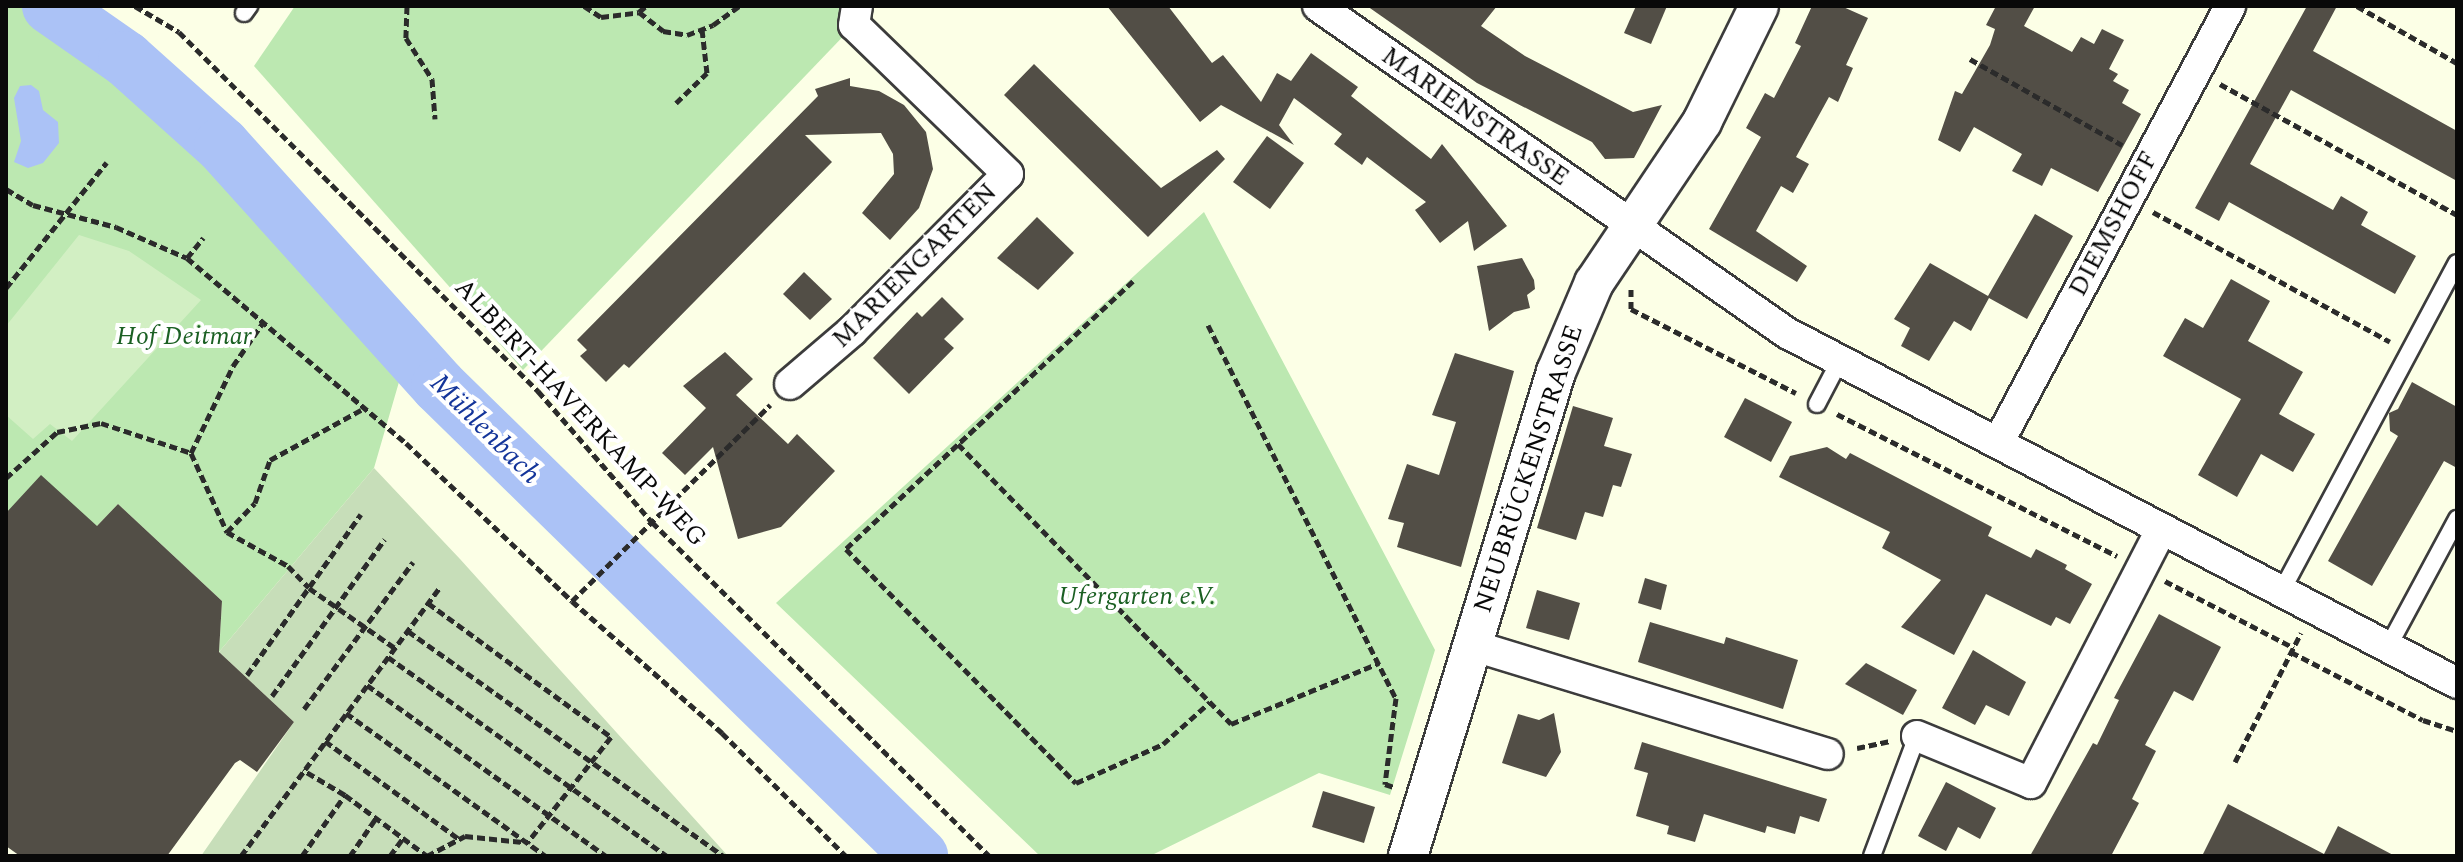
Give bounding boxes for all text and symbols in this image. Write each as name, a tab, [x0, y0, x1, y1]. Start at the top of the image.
street label: MARIENSTRASSE	[1375, 41, 1575, 193]
street label: DIEMSHOFF	[2063, 146, 2165, 302]
street label: MARIENGARTEN	[826, 177, 1004, 355]
street label: ALBERT-HAVERKAMP-WEG	[448, 273, 712, 553]
park label: Hof Deitmar	[116, 321, 252, 353]
street label: NEUBRÜCKENSTRASSE	[1468, 321, 1590, 617]
water label: Mühlenbach	[423, 367, 547, 491]
park label: Ufergarten e.V.	[1058, 581, 1216, 613]

